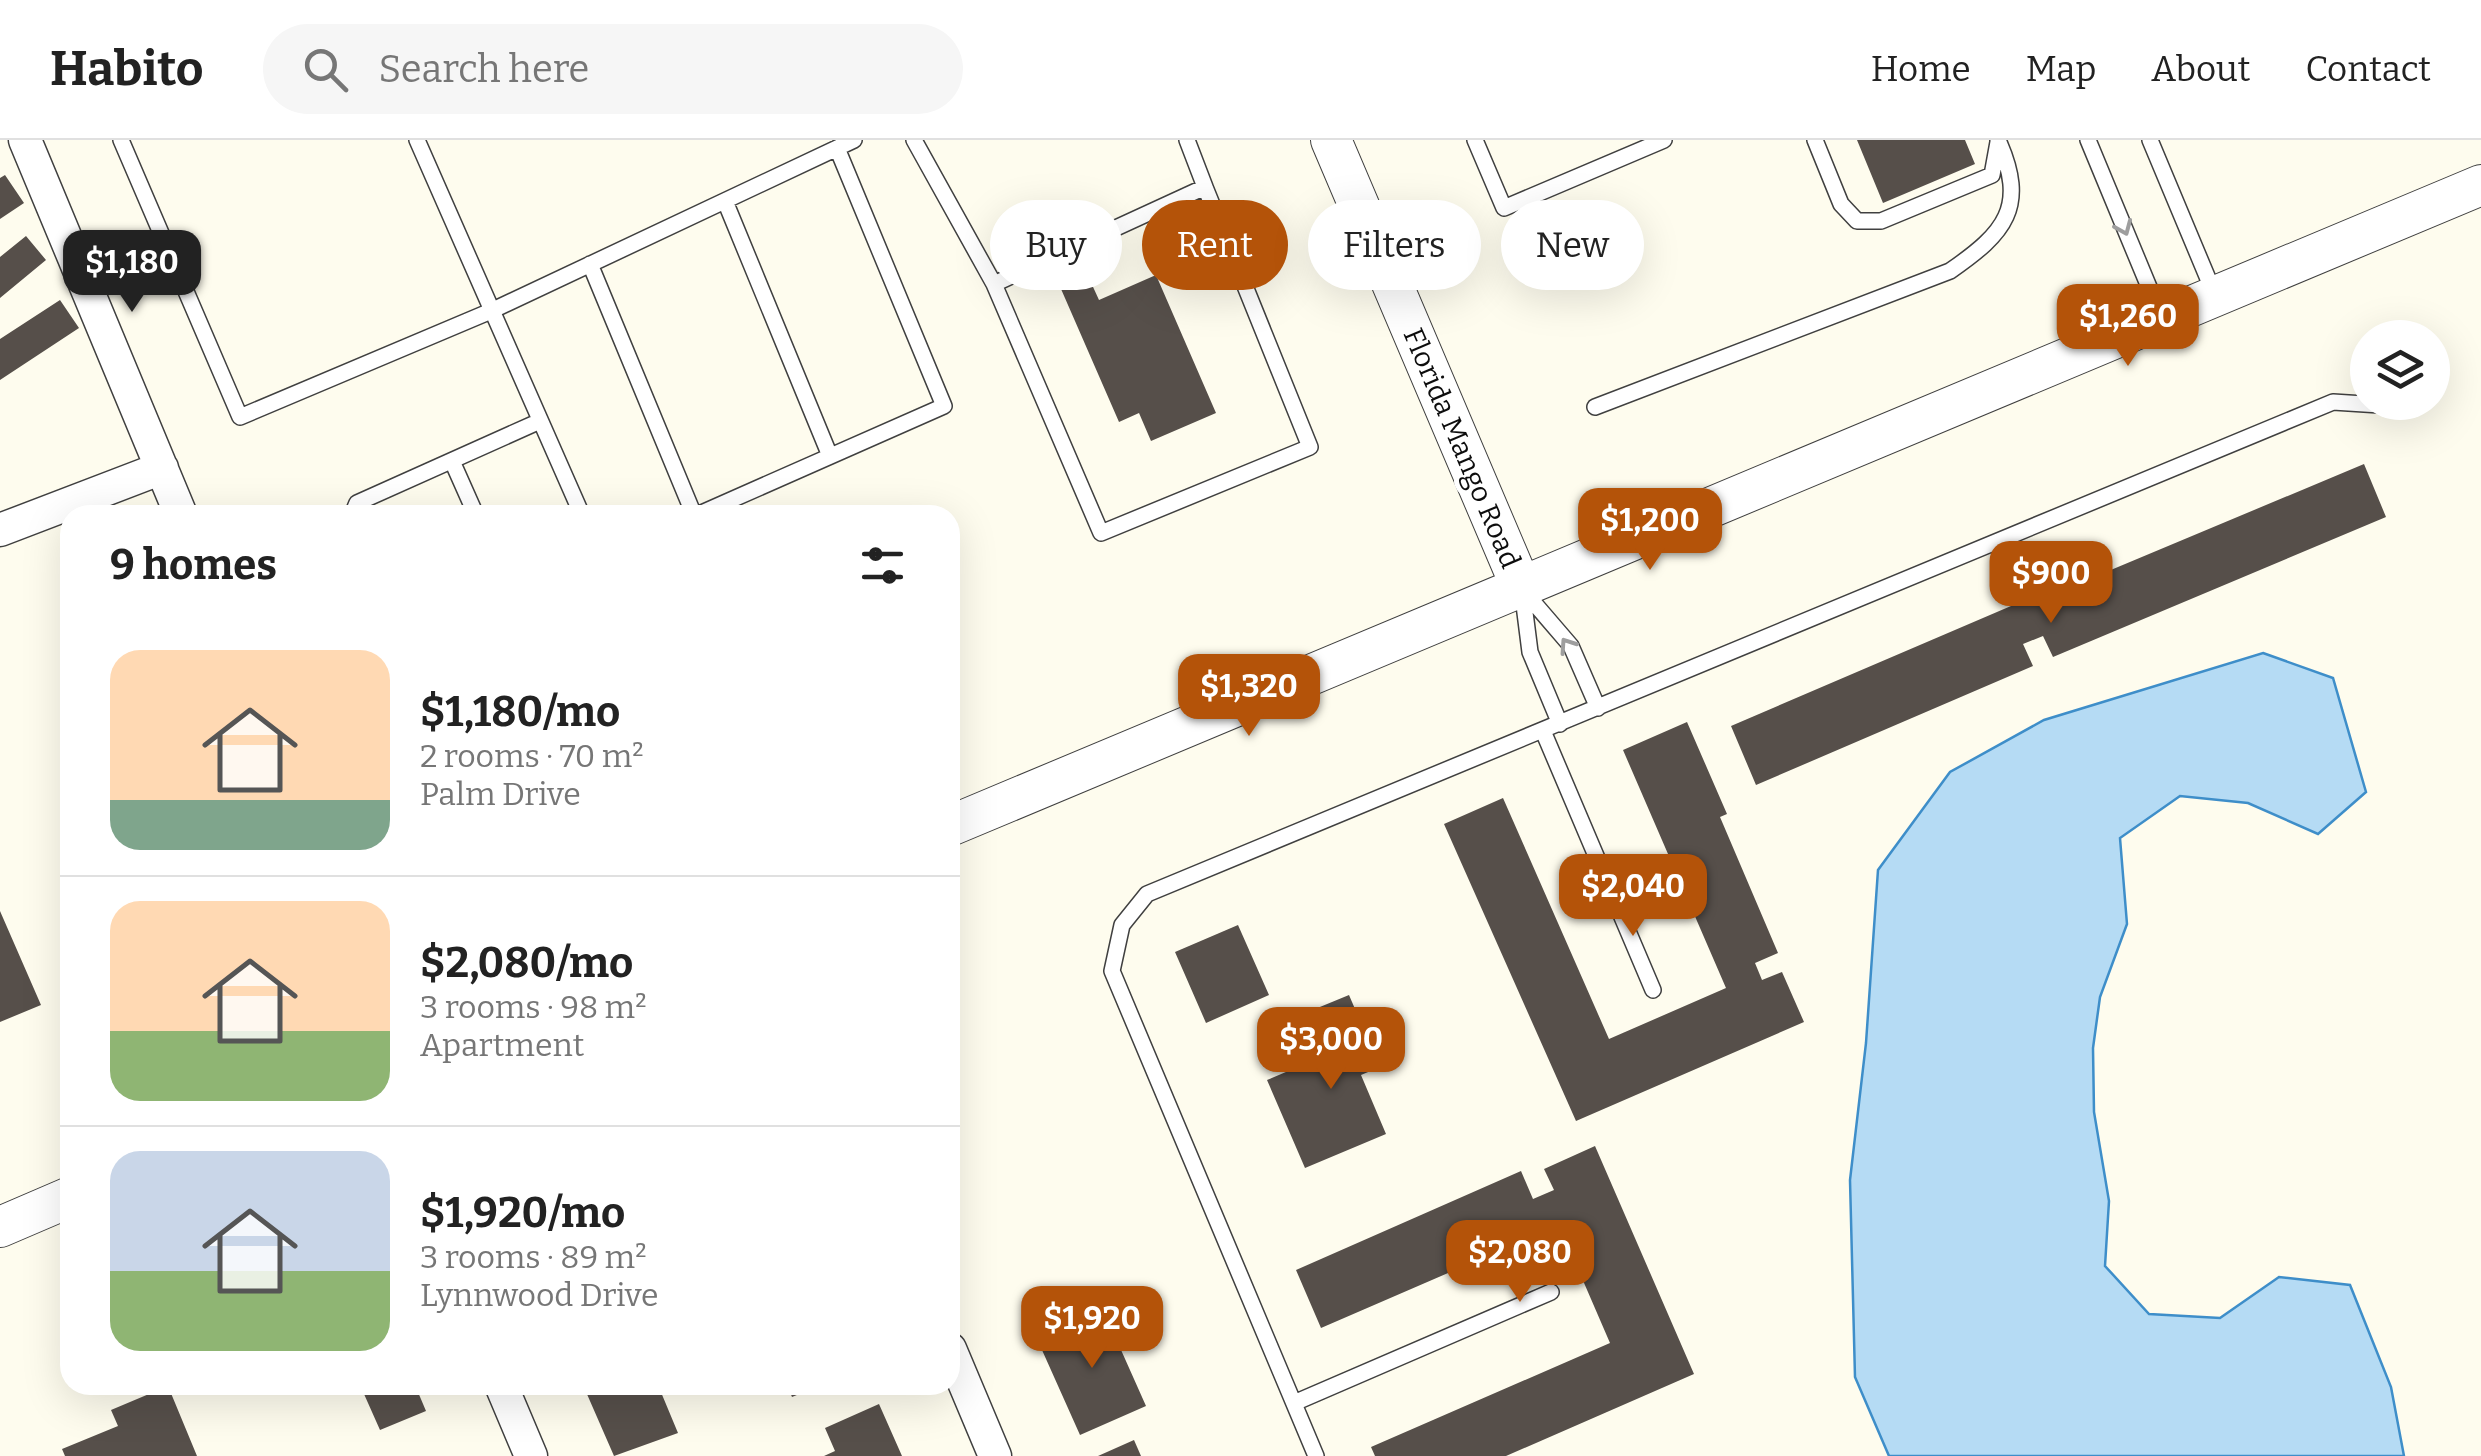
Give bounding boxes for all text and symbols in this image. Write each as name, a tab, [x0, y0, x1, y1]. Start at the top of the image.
search box	[263, 24, 963, 114]
text: Habito	[50, 40, 203, 98]
icon: search	[298, 42, 353, 97]
text: Search here	[378, 46, 589, 92]
text: Home	[1871, 48, 1971, 90]
text: Map	[2026, 48, 2096, 90]
text: About	[2151, 48, 2250, 90]
text: Contact	[2305, 48, 2431, 90]
chip: Buy	[990, 200, 1122, 290]
chip: Rent	[1142, 200, 1288, 290]
chip: Filters	[1308, 200, 1481, 290]
chip: New	[1501, 200, 1644, 290]
one-way arrow	[2113, 218, 2133, 236]
pin: $1,180	[51, 230, 213, 315]
text: $1,180	[85, 243, 179, 281]
pin: $1,260	[2047, 284, 2209, 369]
text: $1,260	[2079, 297, 2177, 335]
map controls	[2350, 320, 2450, 420]
button: layers	[2350, 320, 2450, 420]
street label: Florida Mango Road	[1397, 323, 1527, 573]
pin: $1,200	[1569, 488, 1731, 573]
text: $1,200	[1600, 501, 1700, 539]
icon: filters	[855, 538, 910, 593]
text: 9 homes	[110, 540, 277, 590]
pin: $900	[1992, 541, 2110, 626]
text: $900	[2012, 554, 2090, 592]
one-way arrow	[1561, 637, 1579, 656]
pin: $1,320	[1168, 654, 1330, 739]
text: $1,320	[1200, 667, 1298, 705]
text: $1,180/mo	[420, 687, 620, 737]
icon: home	[190, 690, 310, 810]
text: 2 rooms · 70 m²	[420, 737, 644, 775]
text: Palm Drive	[420, 775, 581, 813]
pin: $2,040	[1552, 854, 1714, 939]
text: $2,040	[1581, 867, 1685, 905]
text: $2,080/mo	[420, 938, 633, 988]
icon: home	[190, 941, 310, 1061]
text: 3 rooms · 98 m²	[420, 988, 647, 1026]
pin: $3,000	[1250, 1007, 1412, 1092]
text: $3,000	[1279, 1020, 1383, 1058]
text: Apartment	[420, 1026, 584, 1064]
text: $1,920/mo	[420, 1188, 625, 1238]
icon: home	[190, 1191, 310, 1311]
pin: $2,080	[1439, 1220, 1601, 1305]
text: $2,080	[1468, 1233, 1572, 1271]
text: 3 rooms · 89 m²	[420, 1238, 647, 1276]
text: Lynnwood Drive	[420, 1276, 659, 1314]
pin: $1,920	[1011, 1286, 1173, 1371]
text: $1,920	[1043, 1299, 1141, 1337]

